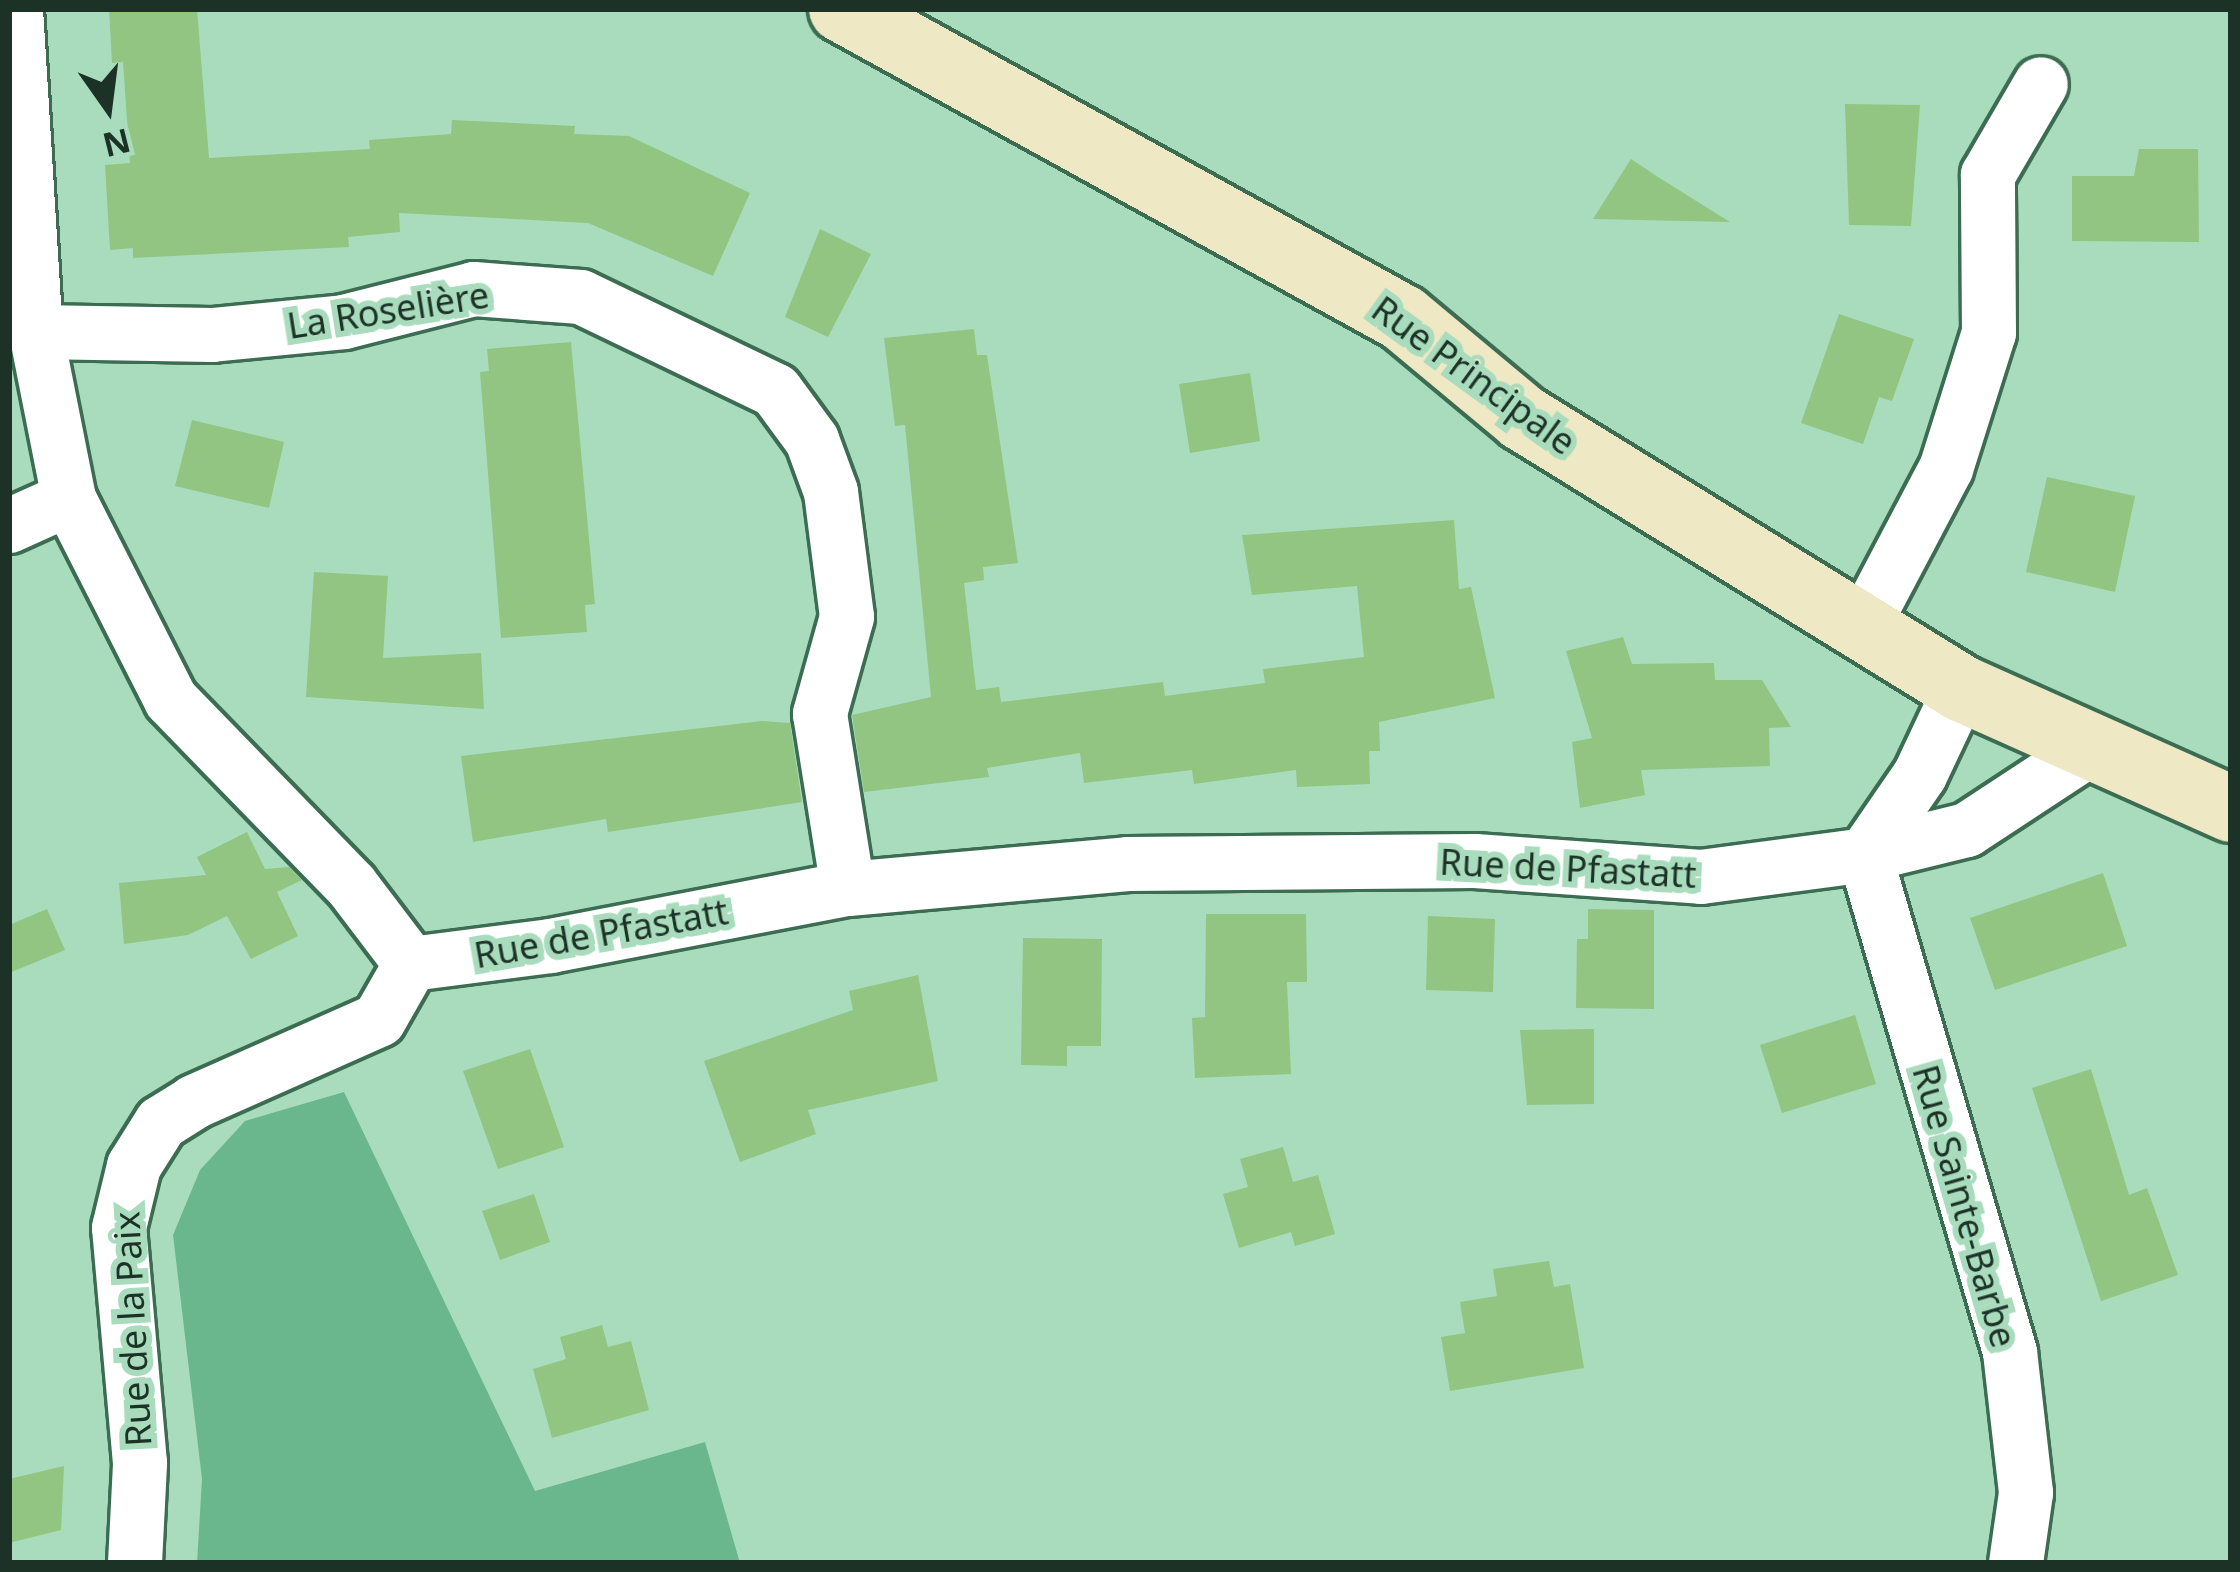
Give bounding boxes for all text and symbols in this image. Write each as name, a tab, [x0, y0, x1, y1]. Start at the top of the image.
north arrow	[48, 48, 168, 168]
text: N	[98, 118, 135, 168]
street label: La Roselière	[284, 273, 492, 347]
street label: Rue Principale	[1364, 287, 1584, 463]
street label: Rue de Pfastatt	[1439, 840, 1697, 896]
street label: Rue de Pfastatt	[471, 889, 731, 977]
street label: Rue Sainte-Barbe	[1904, 1060, 2026, 1352]
street label: Rue de la Paix	[104, 1210, 160, 1448]

